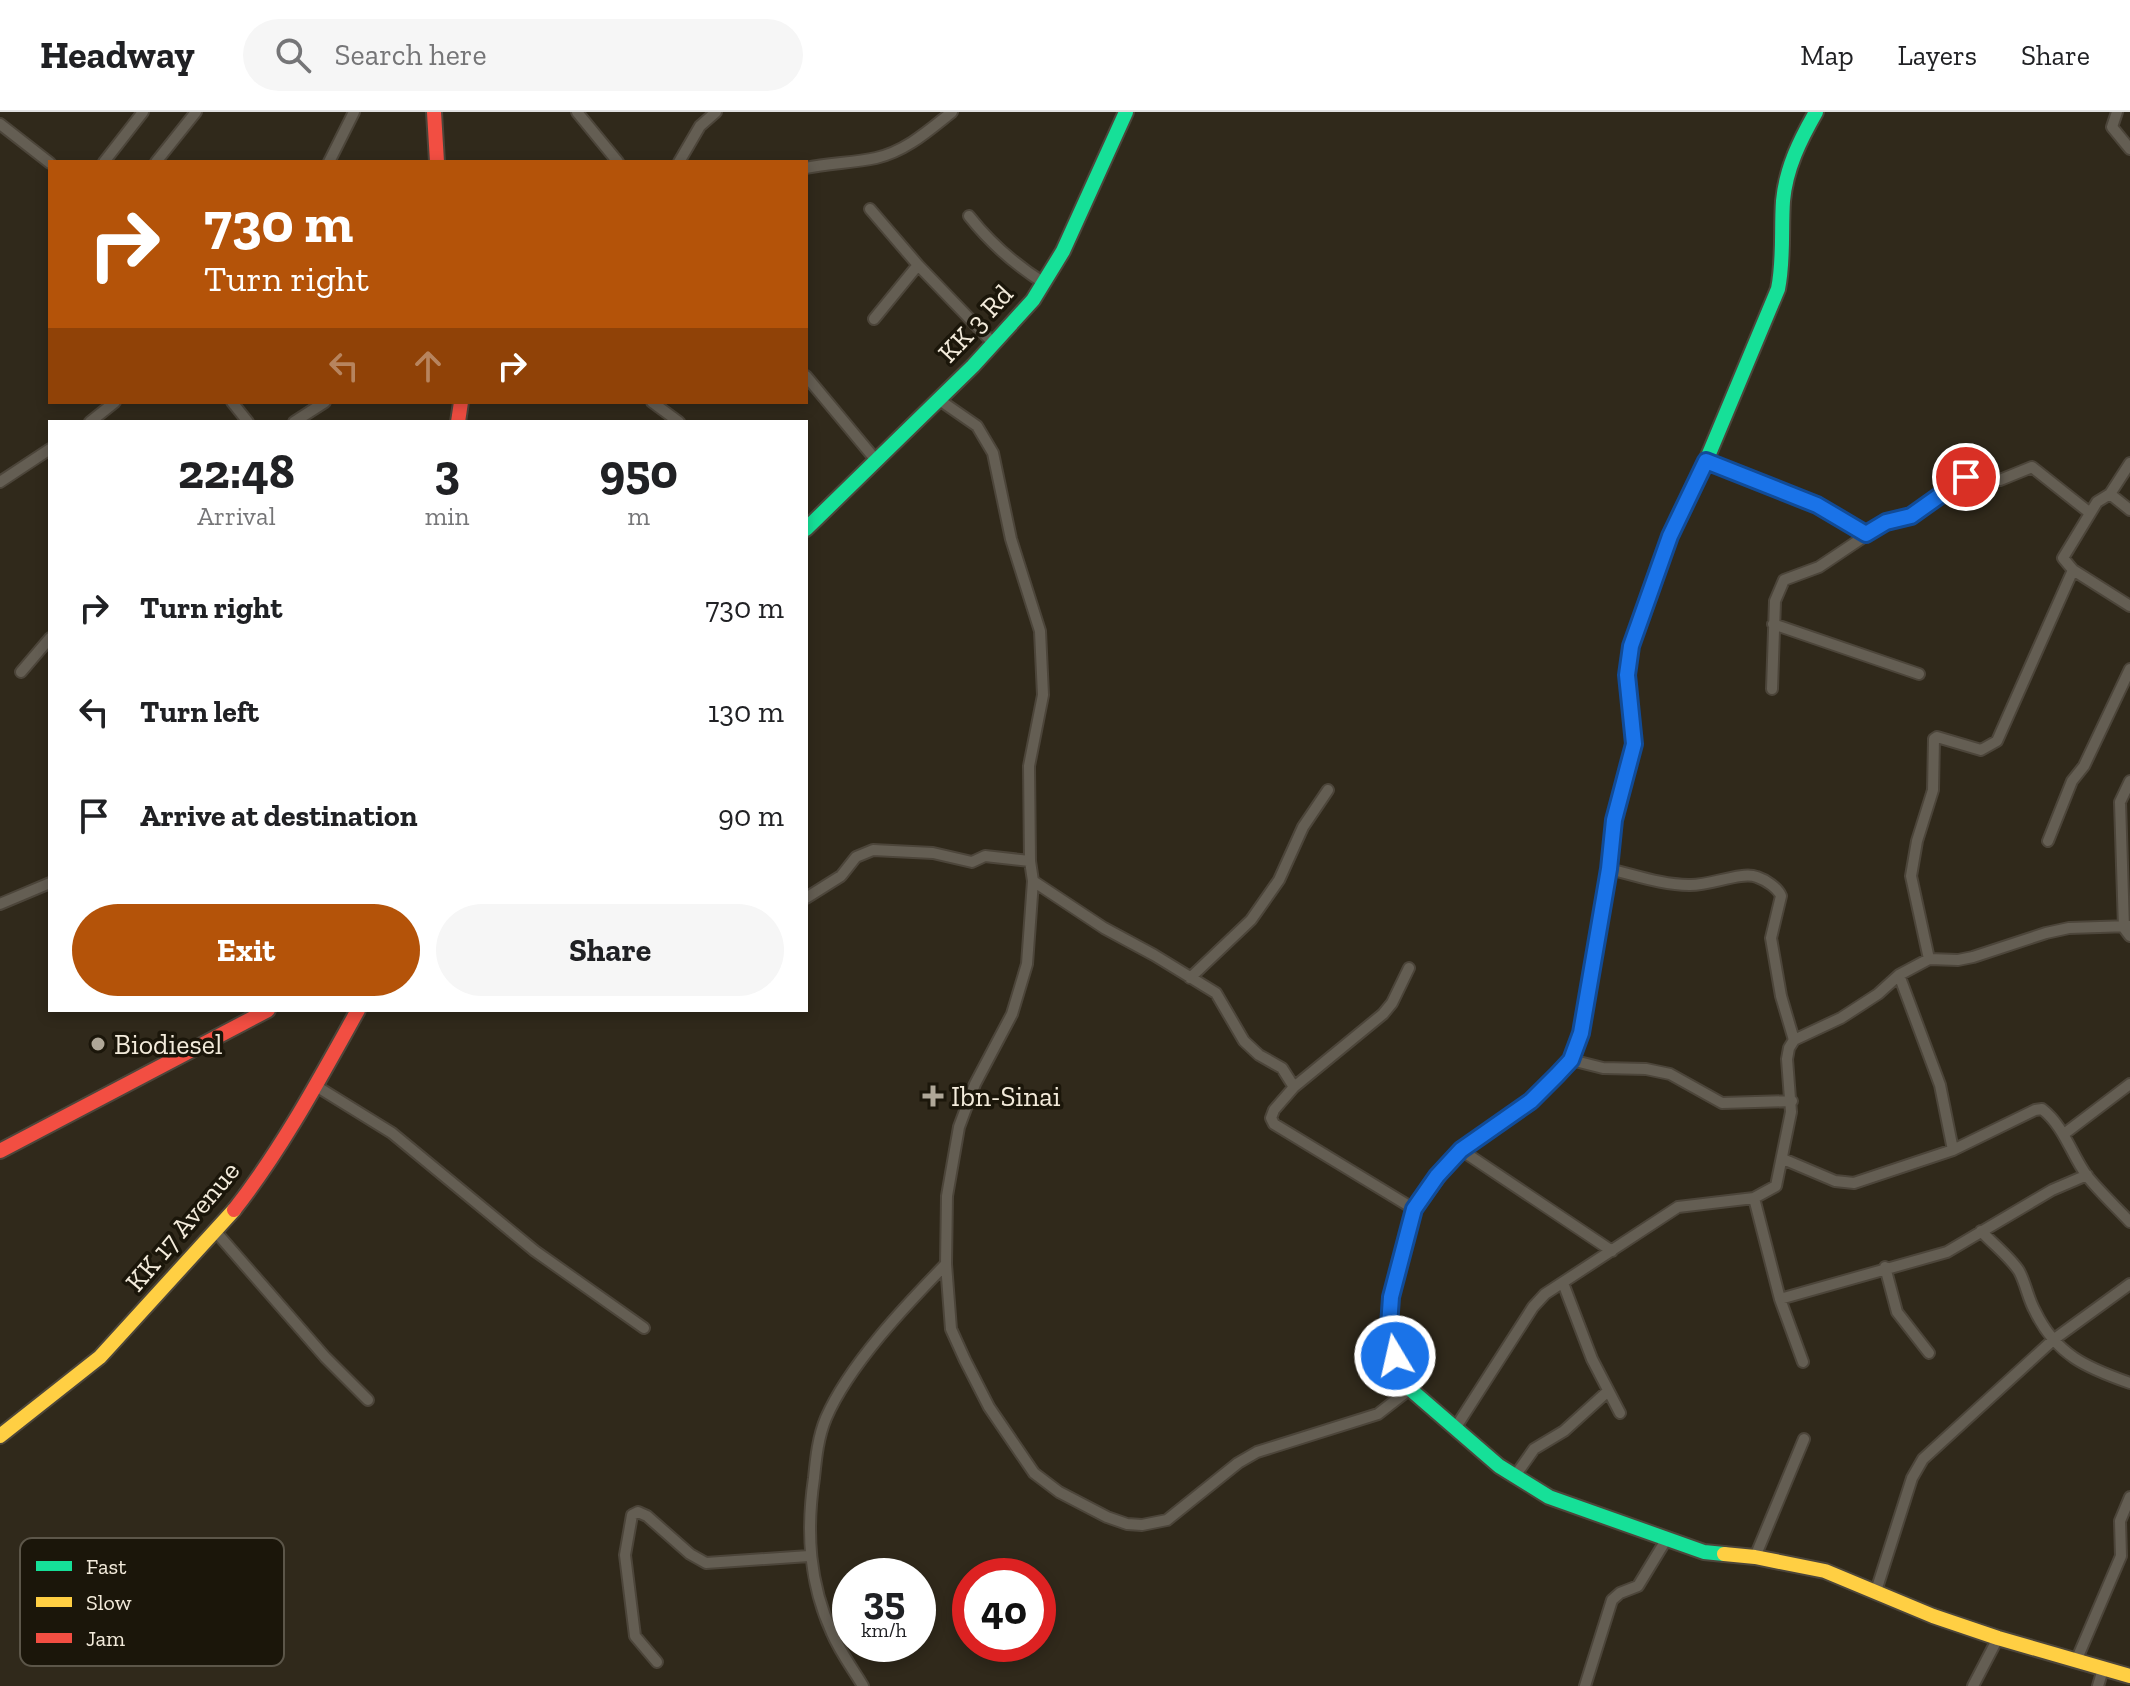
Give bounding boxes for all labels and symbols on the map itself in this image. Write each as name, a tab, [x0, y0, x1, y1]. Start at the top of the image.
street label: KK 3 Rd	[931, 278, 1020, 369]
pin	[1932, 443, 2000, 511]
place label: Biodiesel	[114, 1028, 222, 1061]
marker: Biodiesel	[89, 1035, 107, 1053]
place label: Ibn-Sinai	[951, 1080, 1061, 1113]
marker: Ibn-Sinai	[922, 1085, 944, 1107]
street label: KK 17 Avenue	[118, 1155, 246, 1298]
position arrow	[1353, 1314, 1437, 1398]
legend	[20, 1538, 284, 1666]
text: Fast	[86, 1553, 127, 1580]
speed limit sign: 40	[952, 1558, 1056, 1662]
text: Slow	[86, 1589, 132, 1616]
text: Jam	[86, 1625, 125, 1652]

